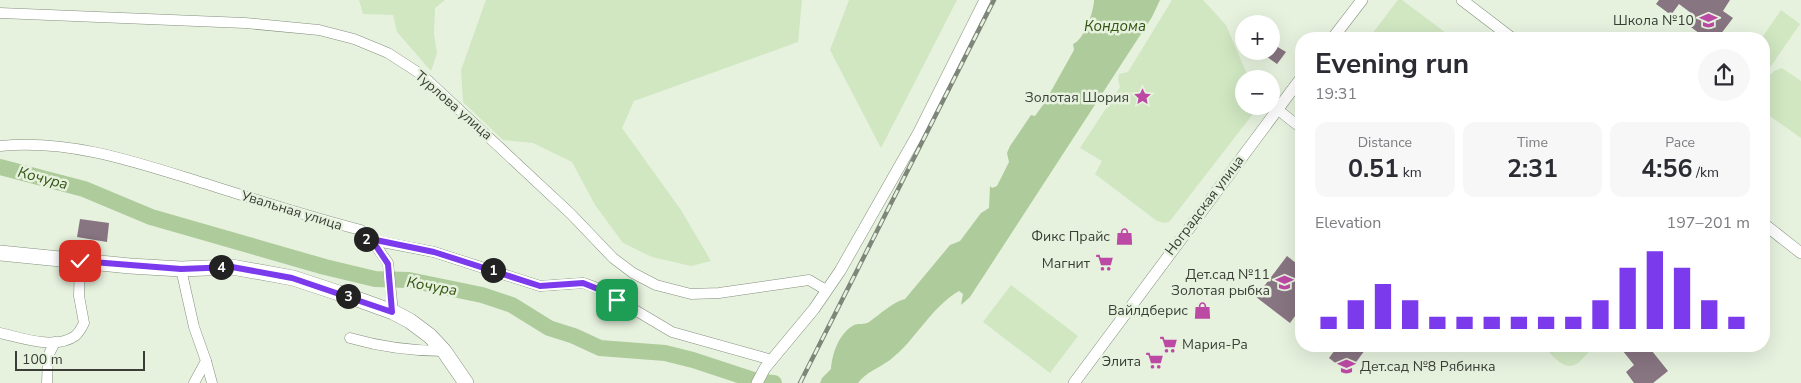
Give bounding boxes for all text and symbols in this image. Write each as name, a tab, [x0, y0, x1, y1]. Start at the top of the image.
school or university icon: Школа №10	[1698, 10, 1718, 30]
place label: Школа №10	[1613, 11, 1694, 30]
map controls	[1235, 15, 1280, 115]
button: +	[1235, 15, 1280, 60]
water label: Кондома	[1084, 16, 1146, 36]
text: Evening run	[1315, 45, 1469, 83]
button: share	[1698, 49, 1750, 101]
street label: Турлова улица	[411, 66, 496, 144]
button: −	[1235, 70, 1280, 115]
text: 19:31	[1315, 83, 1357, 105]
place icon: Золотая Шория	[1133, 87, 1153, 107]
place label: Золотая Шория	[1025, 88, 1129, 107]
text: Distance	[1358, 133, 1412, 152]
text: Time	[1517, 133, 1548, 152]
text: Pace	[1665, 133, 1695, 152]
street label: Ноградская улица	[1161, 151, 1248, 259]
text: 0.51	[1348, 152, 1399, 186]
text: 2:31	[1507, 152, 1558, 186]
text: 4:56	[1641, 152, 1693, 186]
water label: Кочура	[16, 162, 70, 194]
text: km	[1399, 163, 1422, 182]
text: /km	[1693, 163, 1719, 182]
street label: Увальная улица	[238, 186, 345, 235]
text: Elevation	[1315, 212, 1381, 234]
text: 197–201 m	[1667, 212, 1750, 234]
pin: 2	[354, 226, 378, 252]
shop icon: Фикс Прайс	[1114, 226, 1134, 246]
place label: Фикс Прайс	[1031, 227, 1110, 246]
text: 2	[362, 230, 371, 249]
pin	[59, 240, 101, 282]
icon: check	[66, 247, 94, 275]
supermarket icon: Магнит	[1094, 253, 1114, 273]
pin: 4	[208, 254, 234, 280]
place label: Магнит	[1042, 254, 1091, 273]
text: 4	[217, 258, 226, 277]
pin: 1	[480, 258, 506, 282]
text: 1	[489, 261, 498, 280]
place label: Дет.сад №11 Золотая рыбка	[1171, 265, 1270, 300]
water label: Кочура	[405, 272, 459, 300]
school or university icon: Дет.сад №11 Золотая рыбка	[1274, 272, 1294, 292]
pin	[596, 279, 638, 321]
pin: 3	[336, 284, 360, 308]
icon: arrive	[603, 286, 631, 314]
text: 3	[344, 287, 353, 306]
shop icon: Вайлдберис	[1192, 300, 1212, 320]
place label: Вайлдберис	[1108, 301, 1188, 320]
supermarket icon: Мария-Ра	[1158, 334, 1178, 354]
place label: Мария-Ра	[1182, 335, 1248, 354]
scale bar	[15, 348, 145, 371]
text: 100 m	[22, 350, 63, 369]
supermarket icon: Элита	[1145, 351, 1165, 371]
place label: Элита	[1102, 352, 1141, 371]
school or university icon: Дет.сад №8 Рябинка	[1336, 356, 1356, 376]
place label: Дет.сад №8 Рябинка	[1360, 357, 1495, 376]

